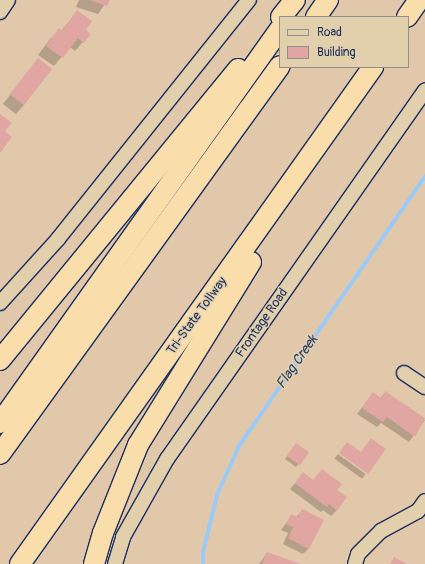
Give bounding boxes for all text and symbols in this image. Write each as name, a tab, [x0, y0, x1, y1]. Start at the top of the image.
legend	[279, 16, 409, 68]
text: Road	[317, 25, 342, 40]
text: Building	[317, 45, 356, 60]
street label: Tri-State Tollway	[164, 274, 230, 358]
street label: Frontage Road	[233, 286, 291, 360]
water label: Flag Creek	[273, 332, 321, 392]

